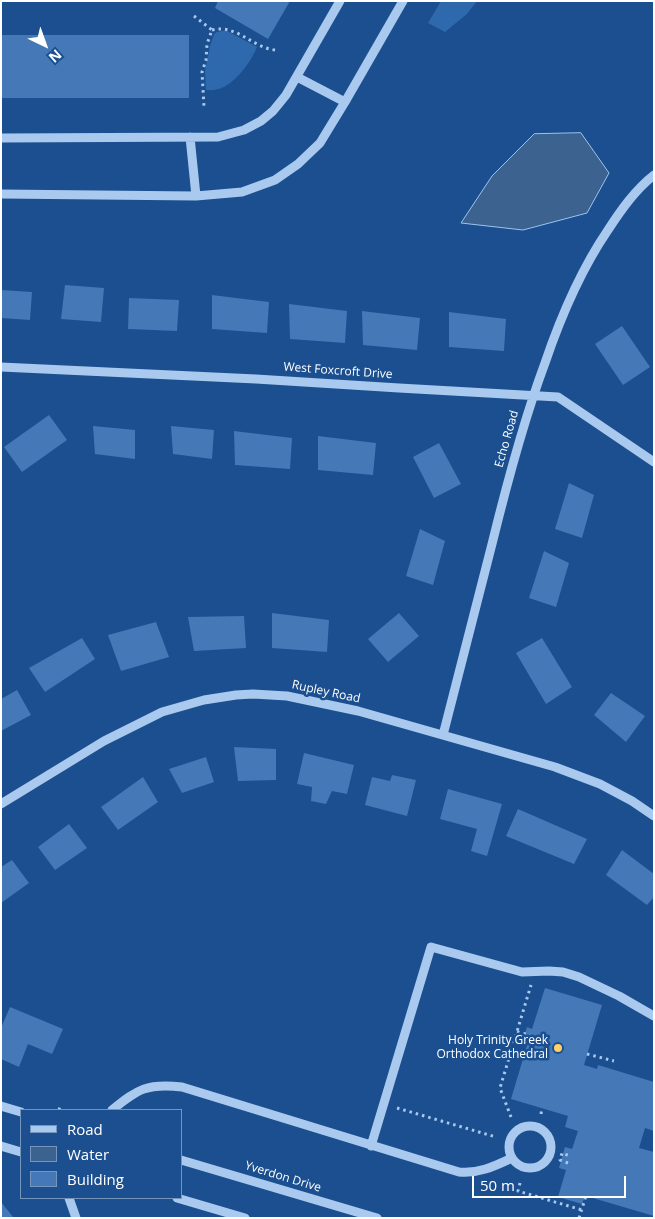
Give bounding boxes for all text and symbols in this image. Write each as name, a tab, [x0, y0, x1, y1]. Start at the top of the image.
north arrow	[20, 20, 70, 70]
text: N	[45, 46, 66, 67]
street label: West Foxcroft Drive	[283, 360, 393, 382]
street label: Echo Road	[492, 409, 522, 469]
street label: Rupley Road	[290, 678, 362, 706]
place label: Holy Trinity Greek Orthodox Cathedral	[436, 1034, 548, 1062]
marker: Holy Trinity Greek Orthodox Cathedral	[552, 1042, 564, 1054]
legend	[20, 1109, 182, 1199]
text: Road	[67, 1119, 103, 1139]
text: Water	[67, 1144, 109, 1164]
street label: Yverdon Drive	[243, 1159, 323, 1195]
scale bar	[475, 1166, 629, 1198]
text: Building	[67, 1169, 124, 1189]
text: 50 m	[480, 1175, 515, 1195]

